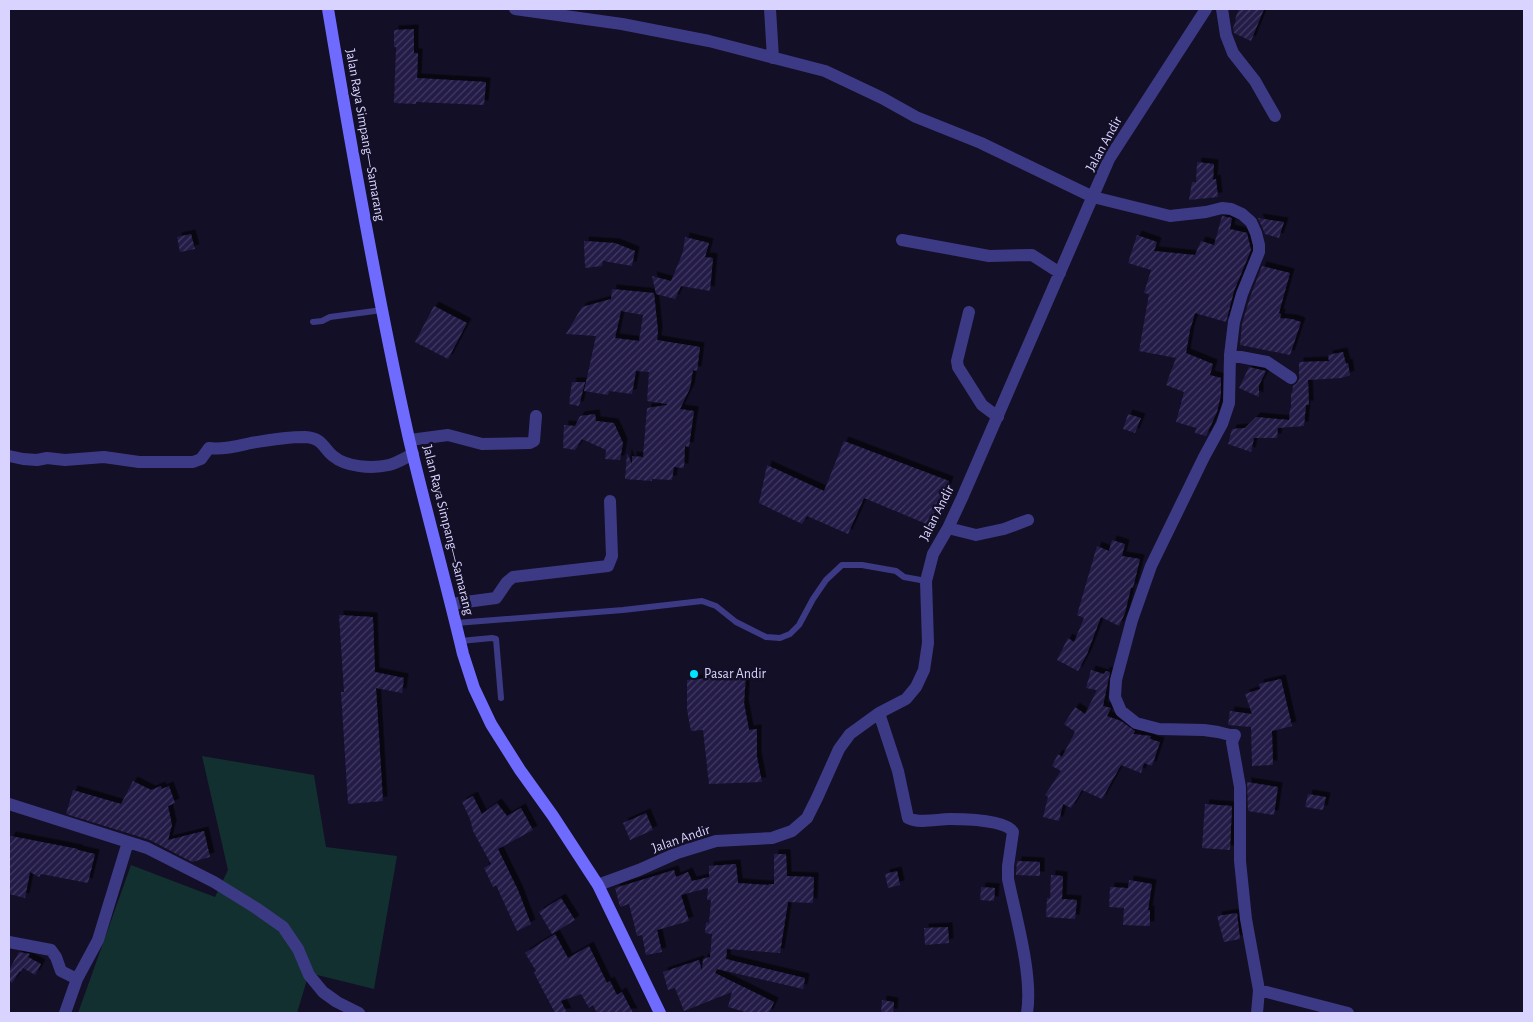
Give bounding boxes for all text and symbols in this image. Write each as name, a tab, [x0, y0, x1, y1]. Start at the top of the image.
street label: Jalan Raya Simpang—Samarang	[343, 48, 387, 222]
street label: Jalan Andir	[1083, 114, 1125, 174]
street label: Jalan Raya Simpang—Samarang	[420, 444, 476, 617]
street label: Jalan Andir	[917, 483, 957, 543]
place label: Pasar Andir	[704, 667, 767, 681]
marker: Pasar Andir	[688, 668, 700, 680]
street label: Jalan Andir	[650, 822, 712, 855]

